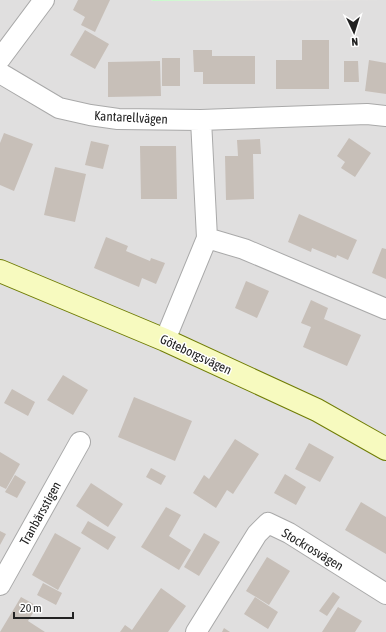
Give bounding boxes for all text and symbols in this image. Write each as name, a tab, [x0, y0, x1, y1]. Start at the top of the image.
north arrow	[334, 12, 374, 52]
text: N	[351, 36, 358, 48]
street label: Kantarellvägen	[94, 108, 168, 127]
street label: Göteborgsvägen	[158, 331, 234, 378]
street label: Tranbärsstigen	[17, 479, 64, 548]
street label: Stockrosvägen	[279, 525, 346, 574]
scale bar	[14, 594, 73, 620]
text: 20 m	[20, 601, 42, 615]

